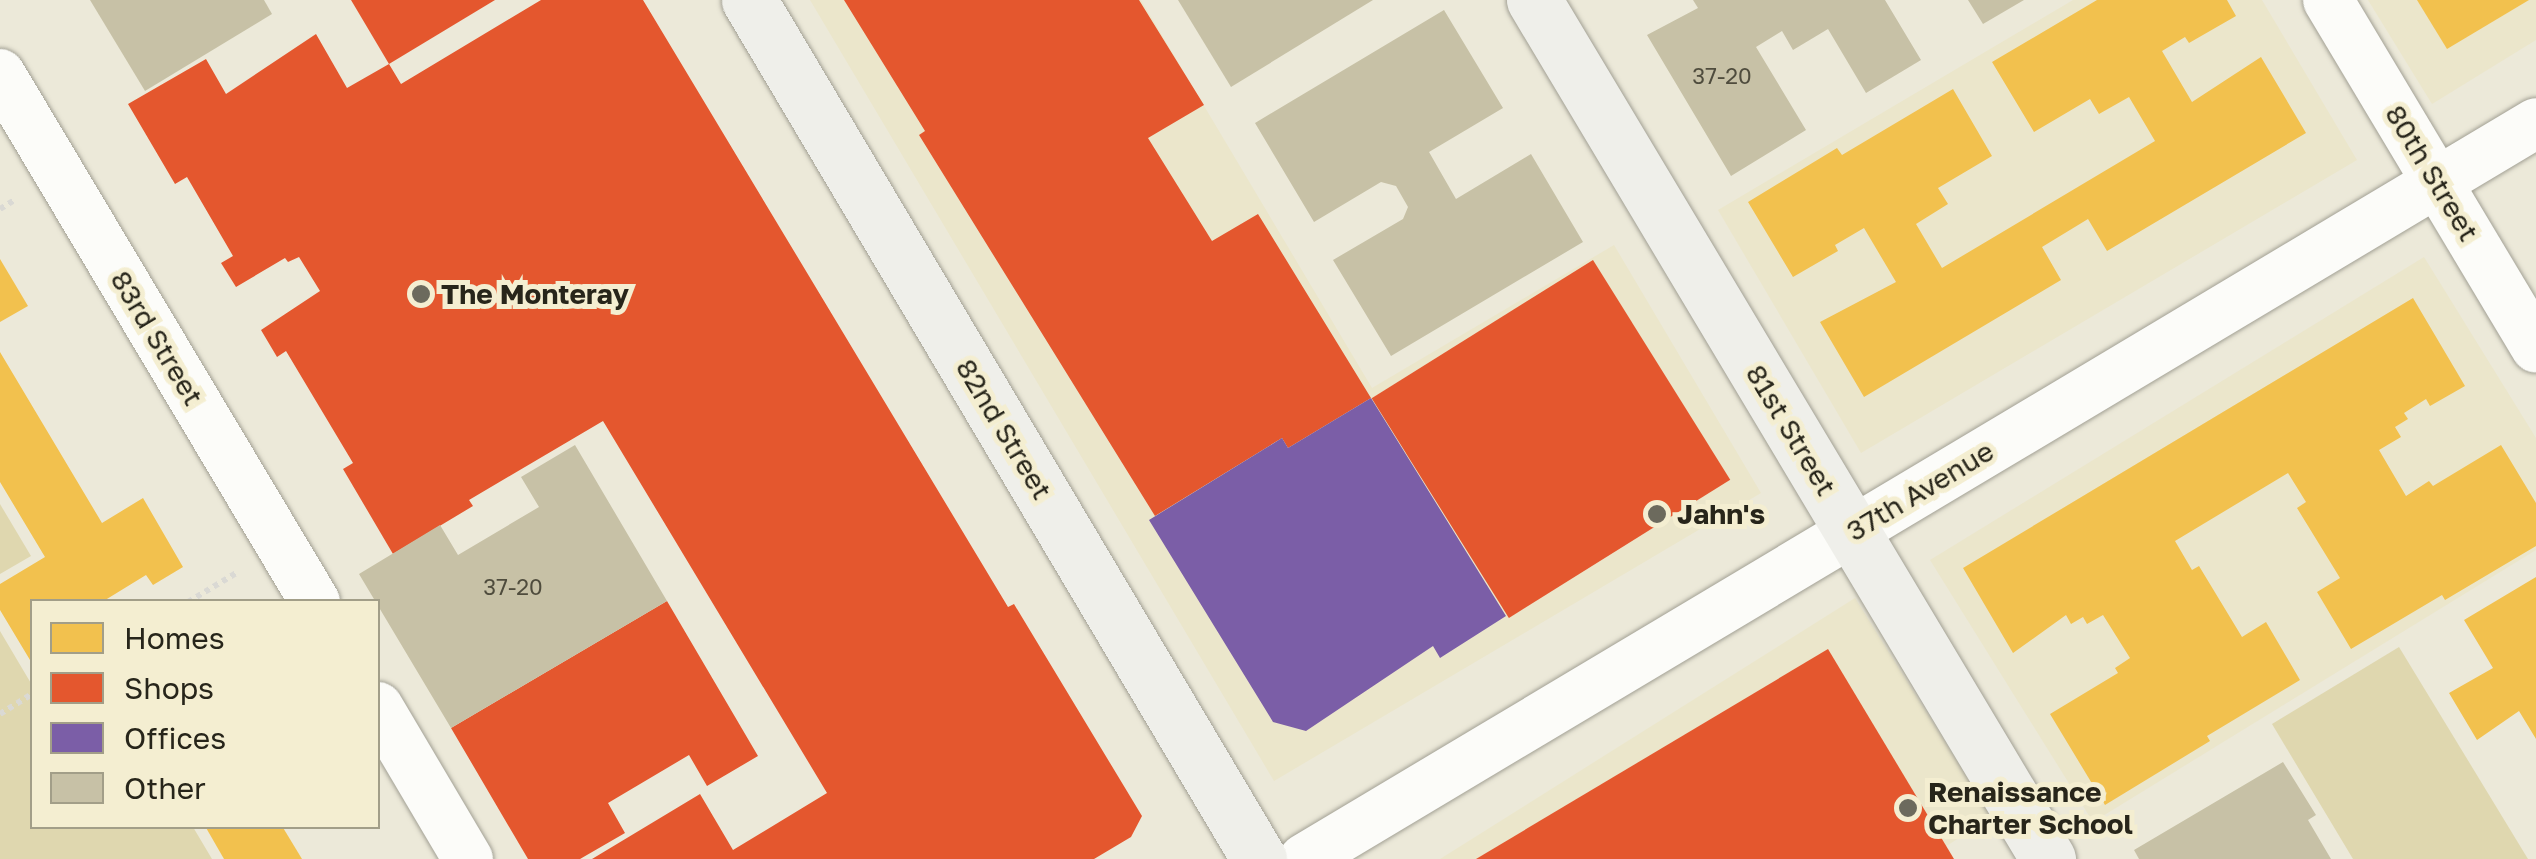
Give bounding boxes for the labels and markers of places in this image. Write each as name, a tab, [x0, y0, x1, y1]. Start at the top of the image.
place label: The Monteray	[441, 277, 629, 311]
marker: The Monteray	[410, 283, 432, 305]
place label: Jahn's	[1677, 497, 1765, 531]
marker: Jahn's	[1646, 503, 1668, 525]
place label: Renaissance Charter School	[1928, 775, 2133, 841]
marker: Renaissance Charter School	[1897, 797, 1919, 819]

